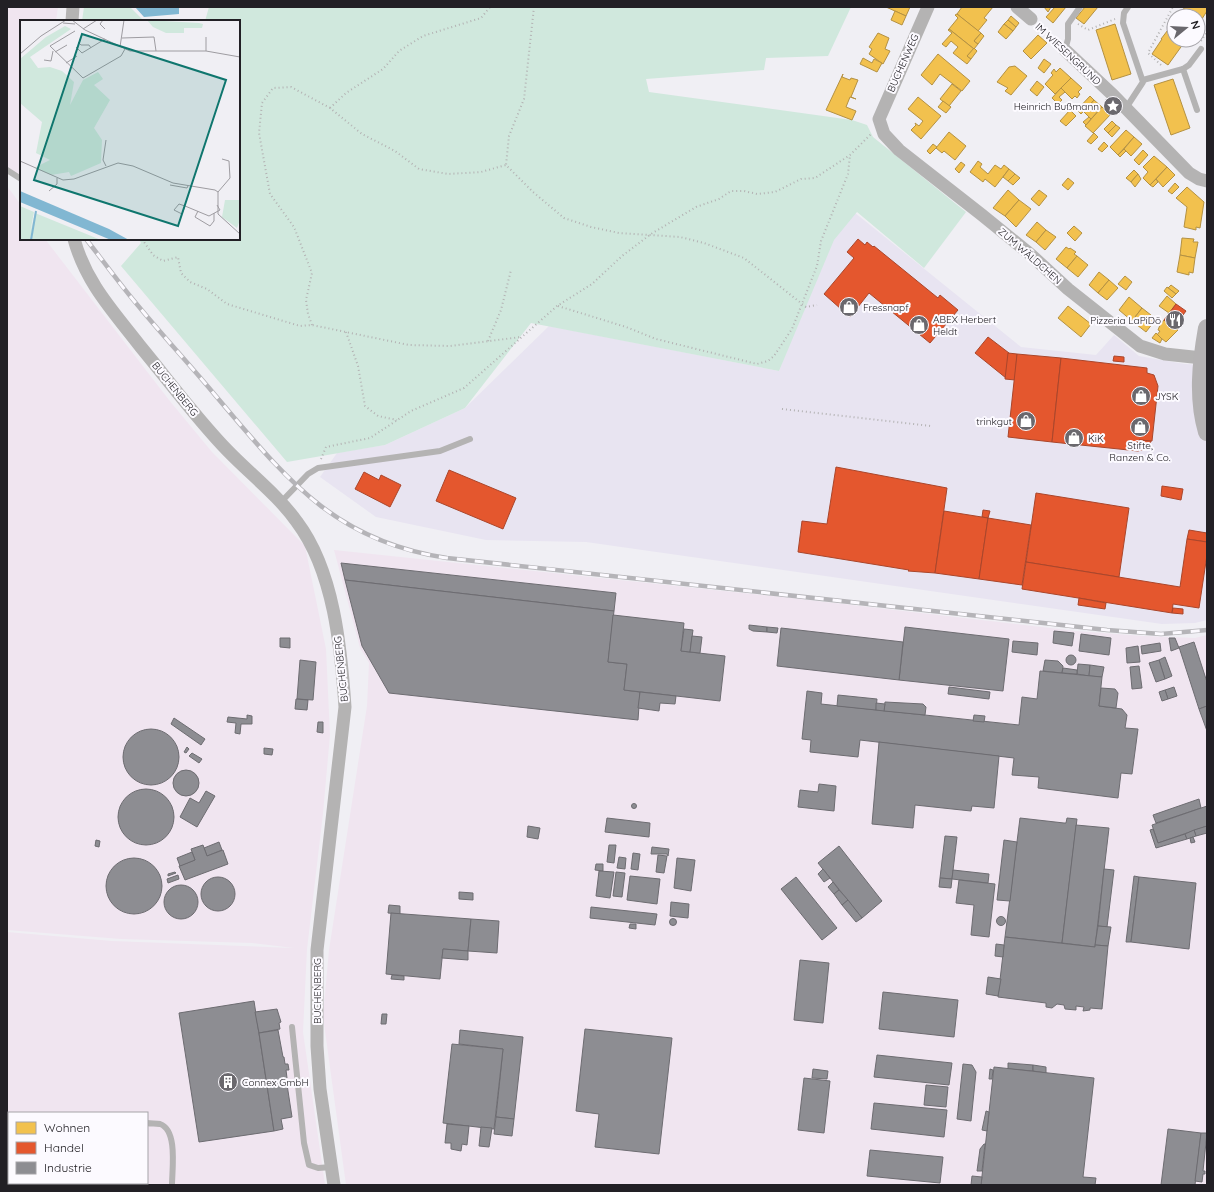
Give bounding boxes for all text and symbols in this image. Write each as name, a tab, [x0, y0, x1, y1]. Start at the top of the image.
north arrow	[1166, 8, 1206, 48]
text: N	[1188, 19, 1203, 31]
inset map	[20, 20, 240, 240]
street label: IM WIESENGRUND	[1032, 20, 1104, 88]
street label: BUCHENWEG	[884, 32, 922, 94]
place icon: Heinrich Bußmann	[1102, 95, 1124, 117]
place label: Heinrich Bußmann	[1014, 100, 1099, 113]
street label: ZUM WÄLDCHEN	[996, 225, 1064, 287]
shop icon: Fressnapf	[838, 296, 860, 318]
place label: Fressnapf	[863, 301, 909, 314]
restaurant icon: Pizzeria LaPiDö	[1164, 309, 1186, 331]
place label: ABEX Herbert Heldt	[933, 313, 997, 338]
shop icon: ABEX Herbert Heldt	[908, 314, 930, 336]
place label: Pizzeria LaPiDö	[1090, 314, 1161, 327]
street label: BUCHENBERG	[149, 359, 201, 419]
shop icon: JYSK	[1130, 385, 1152, 407]
place label: JYSK	[1155, 390, 1179, 403]
shop icon: trinkgut	[1015, 410, 1037, 432]
place label: trinkgut	[976, 415, 1013, 428]
shop icon: Stifte, Ranzen & Co.	[1129, 416, 1151, 438]
shop icon: KiK	[1063, 427, 1085, 449]
place label: KiK	[1088, 432, 1104, 445]
place label: Stifte, Ranzen & Co.	[1109, 439, 1171, 464]
street label: BUCHENBERG	[331, 635, 351, 703]
street label: BUCHENBERG	[311, 958, 324, 1024]
building icon: Connex GmbH	[217, 1071, 239, 1093]
place label: Connex GmbH	[242, 1076, 309, 1089]
legend	[8, 1112, 148, 1184]
text: Wohnen	[44, 1120, 90, 1135]
text: Handel	[44, 1140, 84, 1155]
text: Industrie	[44, 1160, 92, 1175]

